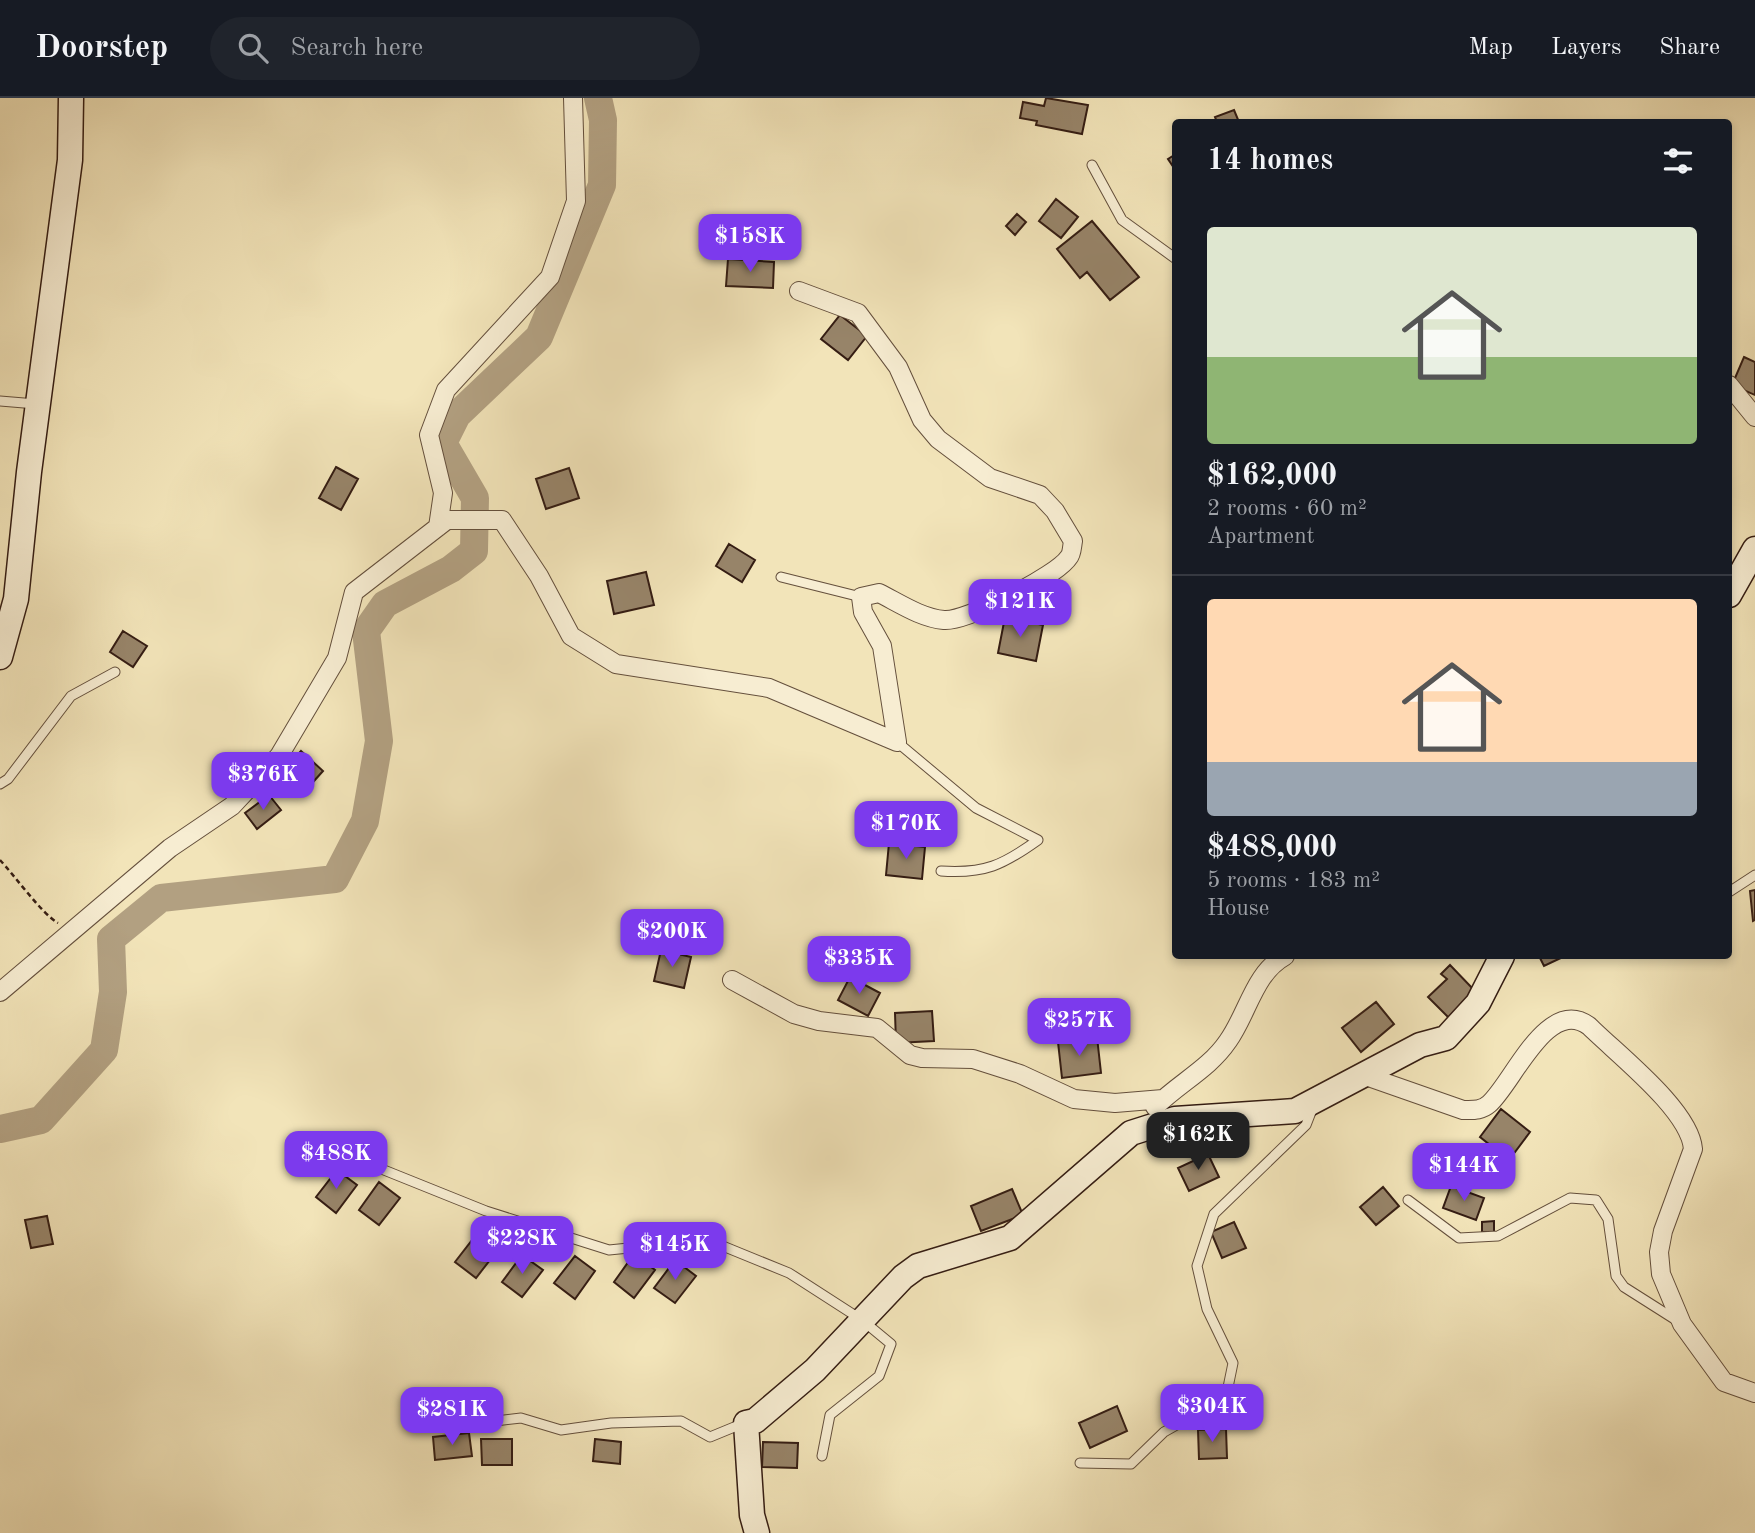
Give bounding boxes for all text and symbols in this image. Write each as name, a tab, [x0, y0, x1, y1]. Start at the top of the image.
search box	[210, 17, 700, 80]
icon: search	[234, 29, 272, 67]
text: Doorstep	[35, 32, 168, 65]
text: Search here	[290, 35, 423, 61]
text: Map	[1469, 36, 1513, 60]
text: Layers	[1551, 36, 1621, 60]
text: Share	[1659, 36, 1720, 60]
icon: filters	[1659, 142, 1697, 180]
text: 14 homes	[1207, 146, 1333, 176]
pin: $158K	[701, 214, 799, 274]
text: $158K	[714, 225, 786, 248]
icon: home	[1389, 272, 1515, 398]
text: $162,000	[1207, 461, 1337, 491]
text: 2 rooms · 60 m²	[1207, 497, 1367, 520]
text: Apartment	[1207, 525, 1315, 548]
pin: $121K	[971, 580, 1069, 639]
text: $121K	[984, 590, 1056, 613]
icon: home	[1389, 644, 1515, 770]
pin: $376K	[214, 752, 312, 812]
text: $376K	[227, 763, 299, 786]
pin: $170K	[857, 802, 955, 861]
text: $170K	[870, 812, 942, 835]
text: $488,000	[1207, 833, 1337, 863]
text: 5 rooms · 183 m²	[1207, 869, 1380, 892]
text: House	[1207, 897, 1269, 920]
pin: $200K	[623, 910, 721, 969]
text: $200K	[636, 920, 708, 943]
pin: $335K	[810, 936, 908, 996]
text: $335K	[823, 947, 895, 970]
pin: $257K	[1030, 998, 1128, 1058]
text: $257K	[1043, 1009, 1115, 1032]
pin: $162K	[1149, 1112, 1247, 1172]
text: $162K	[1162, 1123, 1234, 1146]
pin: $488K	[287, 1132, 385, 1191]
text: $488K	[300, 1142, 372, 1165]
pin: $144K	[1415, 1144, 1513, 1203]
text: $144K	[1428, 1154, 1500, 1177]
pin: $228K	[473, 1216, 571, 1276]
pin: $145K	[626, 1222, 724, 1282]
text: $228K	[486, 1227, 558, 1250]
text: $145K	[639, 1233, 711, 1256]
pin: $304K	[1163, 1384, 1261, 1444]
pin: $281K	[403, 1388, 501, 1447]
text: $304K	[1176, 1395, 1248, 1418]
text: $281K	[416, 1398, 488, 1421]

